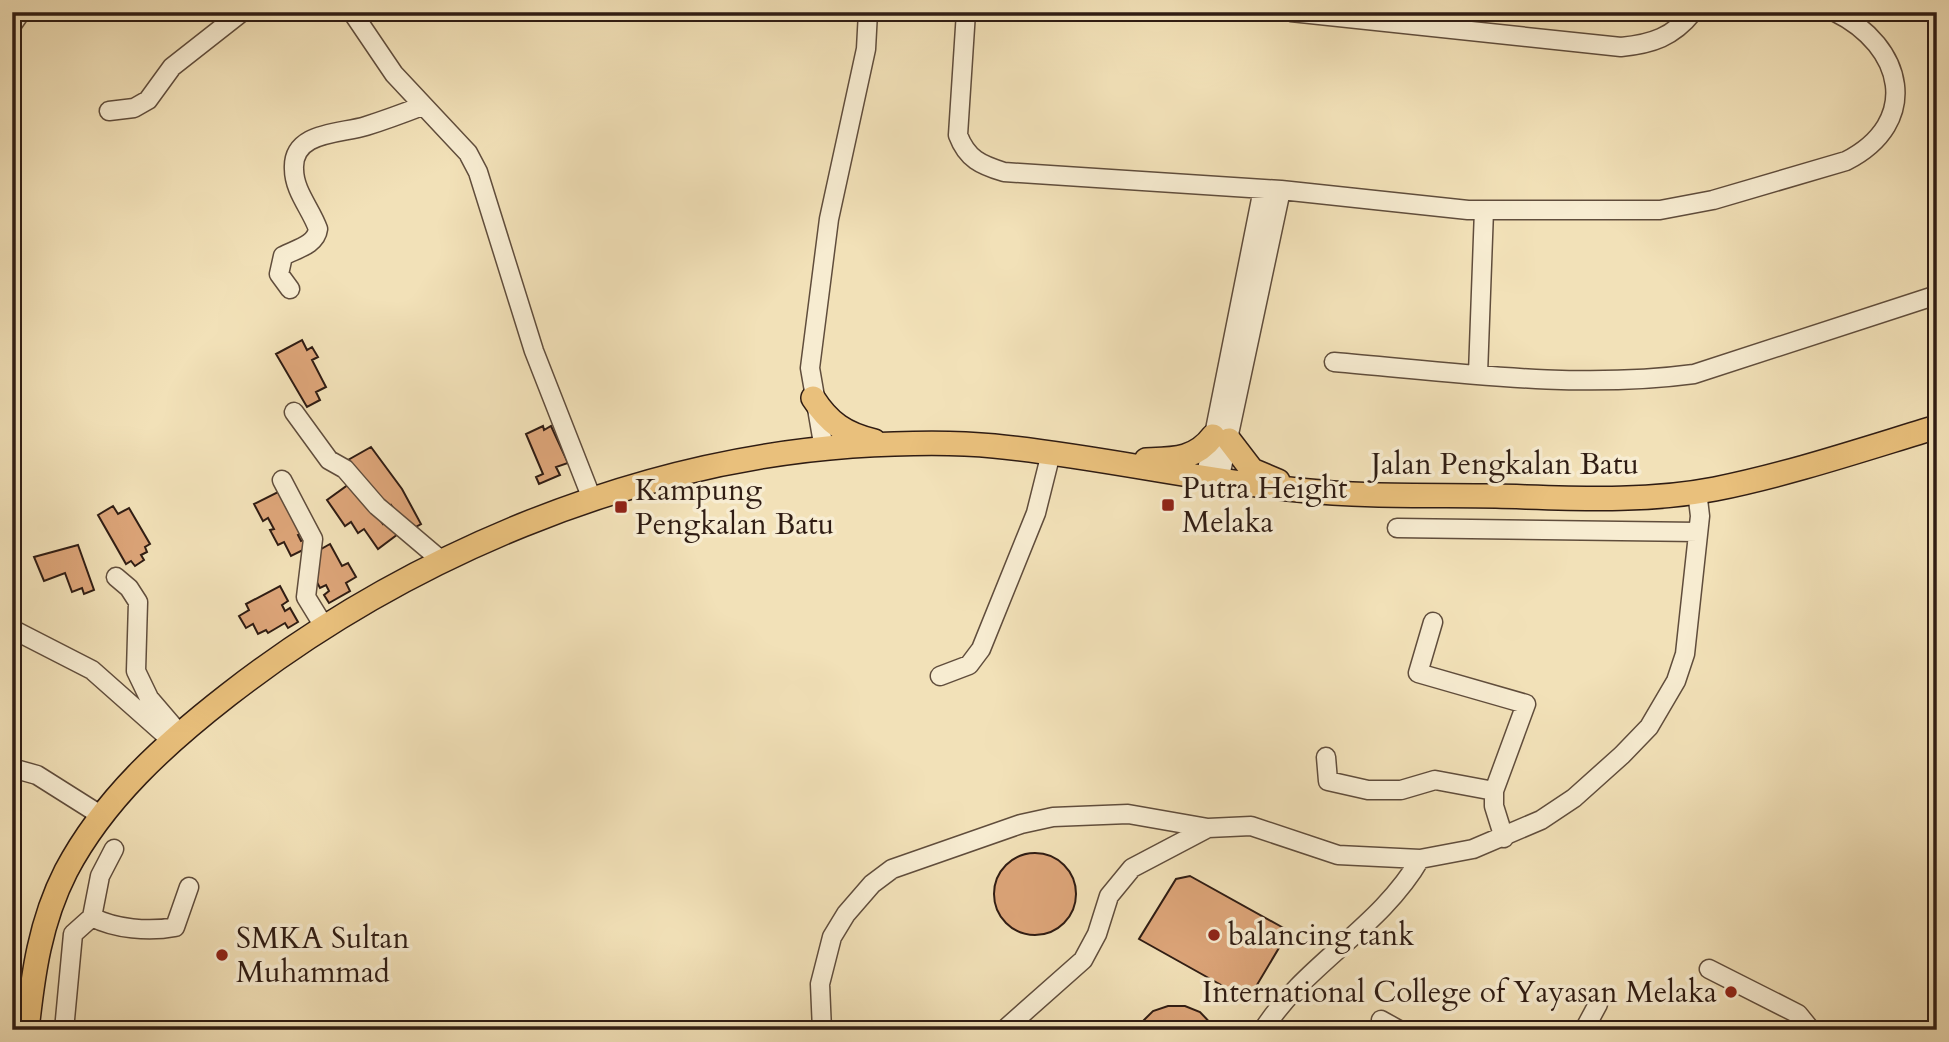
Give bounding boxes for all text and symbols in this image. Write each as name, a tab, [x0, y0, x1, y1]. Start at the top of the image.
street label: Jalan Pengkalan Batu	[1367, 444, 1639, 485]
place label: Putra Height Melaka	[1182, 468, 1348, 543]
place label: Kampung Pengkalan Batu	[635, 470, 834, 545]
marker: Putra Height Melaka	[1160, 497, 1176, 513]
marker: Kampung Pengkalan Batu	[613, 499, 629, 515]
place label: balancing tank	[1228, 915, 1414, 956]
place label: SMKA Sultan Muhammad	[236, 918, 410, 993]
marker: balancing tank	[1206, 927, 1222, 943]
marker: SMKA Sultan Muhammad	[214, 947, 230, 963]
place label: International College of Yayasan Melaka	[1202, 972, 1717, 1013]
marker: International College of Yayasan Melaka	[1723, 984, 1739, 1000]

